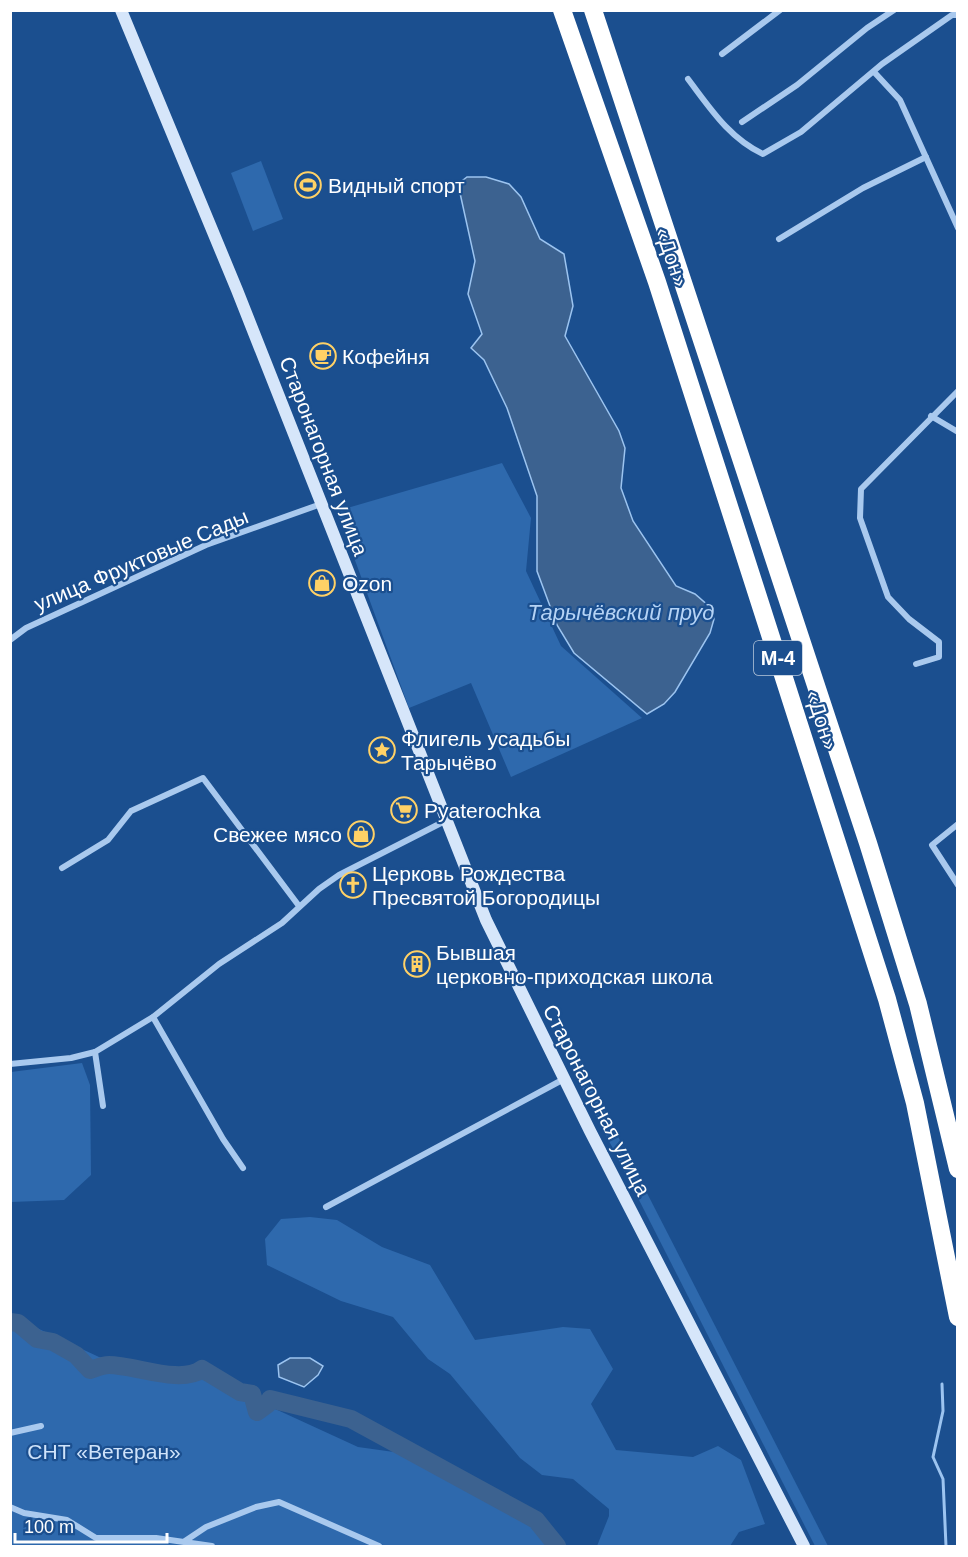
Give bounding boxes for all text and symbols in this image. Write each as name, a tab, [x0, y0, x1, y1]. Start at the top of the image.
sports icon: Видный спорт	[293, 170, 323, 200]
place label: Видный спорт	[328, 174, 465, 197]
street label: «Дон»	[651, 224, 693, 290]
cafe icon: Кофейня	[308, 341, 338, 371]
place label: Кофейня	[342, 345, 430, 368]
street label: Старонагорная улица	[275, 353, 373, 559]
street label: улица Фруктовые Сады	[31, 504, 251, 616]
shop icon: Ozon	[307, 568, 337, 598]
place label: Ozon	[342, 572, 392, 595]
water label: Тарычёвский пруд	[528, 600, 714, 625]
road number: М-4	[754, 641, 802, 675]
street label: «Дон»	[802, 687, 842, 753]
place label: Флигель усадьбы Тарычёво	[401, 727, 570, 774]
place icon: Флигель усадьбы Тарычёво	[367, 735, 397, 765]
supermarket icon: Pyaterochka	[389, 795, 419, 825]
place label: Pyaterochka	[424, 799, 541, 822]
shop icon: Свежее мясо	[346, 819, 376, 849]
place label: Свежее мясо	[213, 823, 342, 846]
place label: Церковь Рождества Пресвятой Богородицы	[372, 862, 600, 909]
church icon: Церковь Рождества Пресвятой Богородицы	[338, 870, 368, 900]
place label: Бывшая церковно-приходская школа	[436, 941, 713, 988]
building icon: Бывшая церковно-приходская школа	[402, 949, 432, 979]
street label: Старонагорная улица	[539, 1000, 655, 1200]
park label: СНТ «Ветеран»	[27, 1440, 181, 1463]
scale bar	[15, 1506, 166, 1544]
text: 100 m	[24, 1517, 74, 1537]

